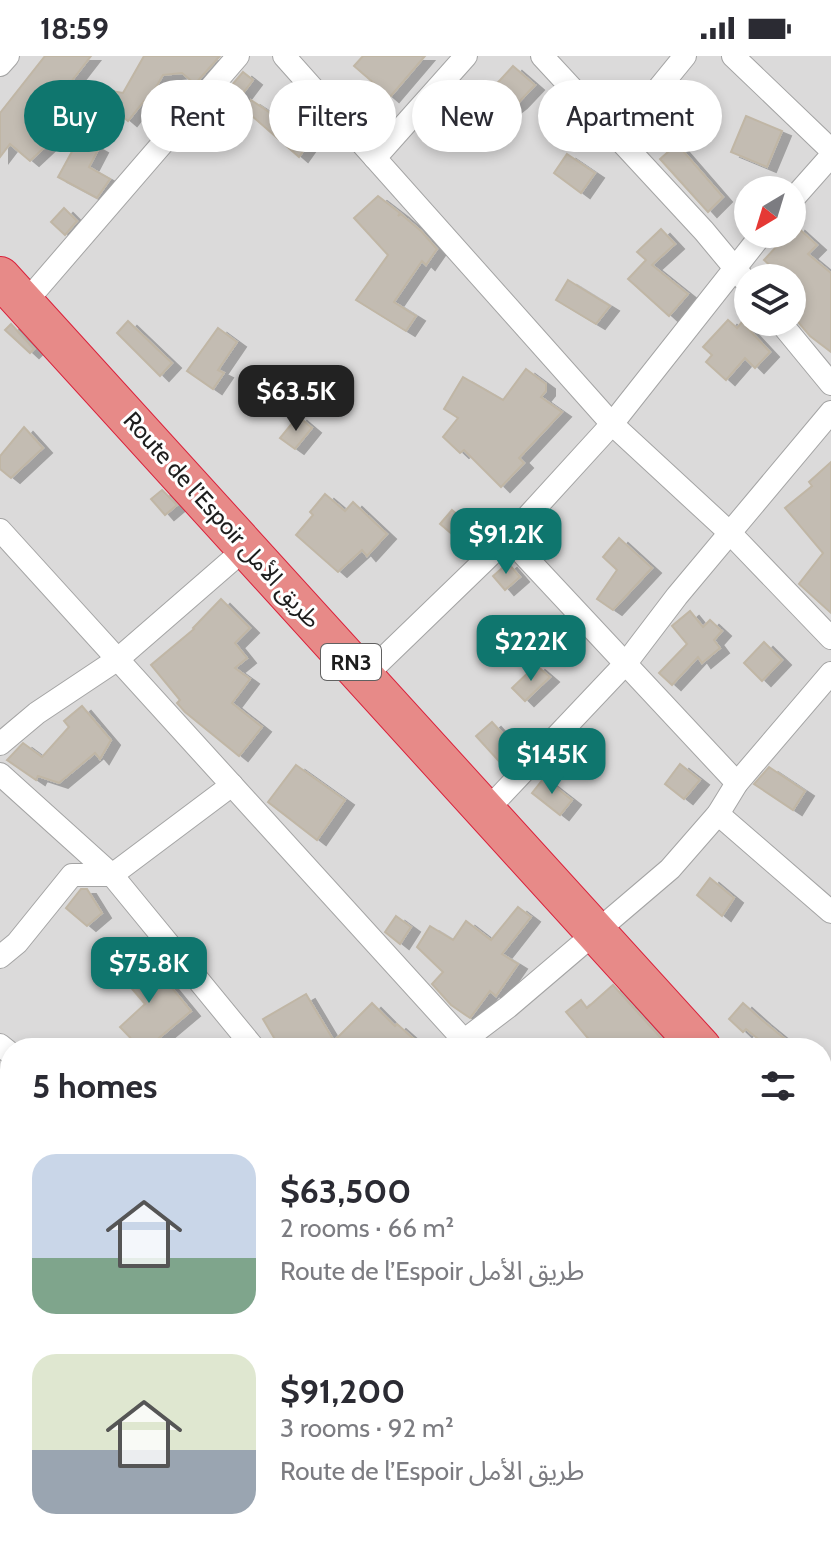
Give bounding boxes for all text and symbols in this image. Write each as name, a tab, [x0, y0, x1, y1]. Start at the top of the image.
text: 18:59	[40, 10, 109, 47]
chip: Buy	[24, 80, 125, 152]
chip: Rent	[141, 80, 253, 152]
chip: Filters	[269, 80, 396, 152]
chip: New	[412, 80, 522, 152]
chip: Apartment	[538, 80, 722, 152]
north arrow	[734, 176, 806, 248]
map controls	[734, 176, 806, 336]
button: layers	[734, 264, 806, 336]
pin: $63.5K	[231, 365, 361, 433]
text: $63.5K	[256, 375, 336, 407]
street label: Route de l’Espoir طريق الأمل	[117, 406, 327, 634]
pin: $91.2K	[441, 508, 571, 576]
text: $91.2K	[468, 518, 544, 550]
pin: $222K	[475, 615, 587, 683]
text: $222K	[495, 625, 567, 657]
road number: RN3	[321, 644, 381, 680]
pin: $145K	[496, 728, 608, 796]
text: $145K	[516, 738, 588, 770]
pin: $75.8K	[84, 937, 214, 1005]
text: $75.8K	[109, 947, 189, 979]
icon: filters	[756, 1064, 800, 1108]
text: 5 homes	[32, 1065, 157, 1107]
text: $63,500	[280, 1170, 411, 1212]
icon: home	[96, 1186, 192, 1282]
text: 2 rooms · 66 m²	[280, 1212, 454, 1244]
text: Route de l’Espoir طريق الأمل	[280, 1255, 584, 1287]
text: $91,200	[280, 1370, 405, 1412]
icon: home	[96, 1386, 192, 1482]
text: 3 rooms · 92 m²	[280, 1412, 454, 1444]
text: Route de l’Espoir طريق الأمل	[280, 1455, 584, 1487]

